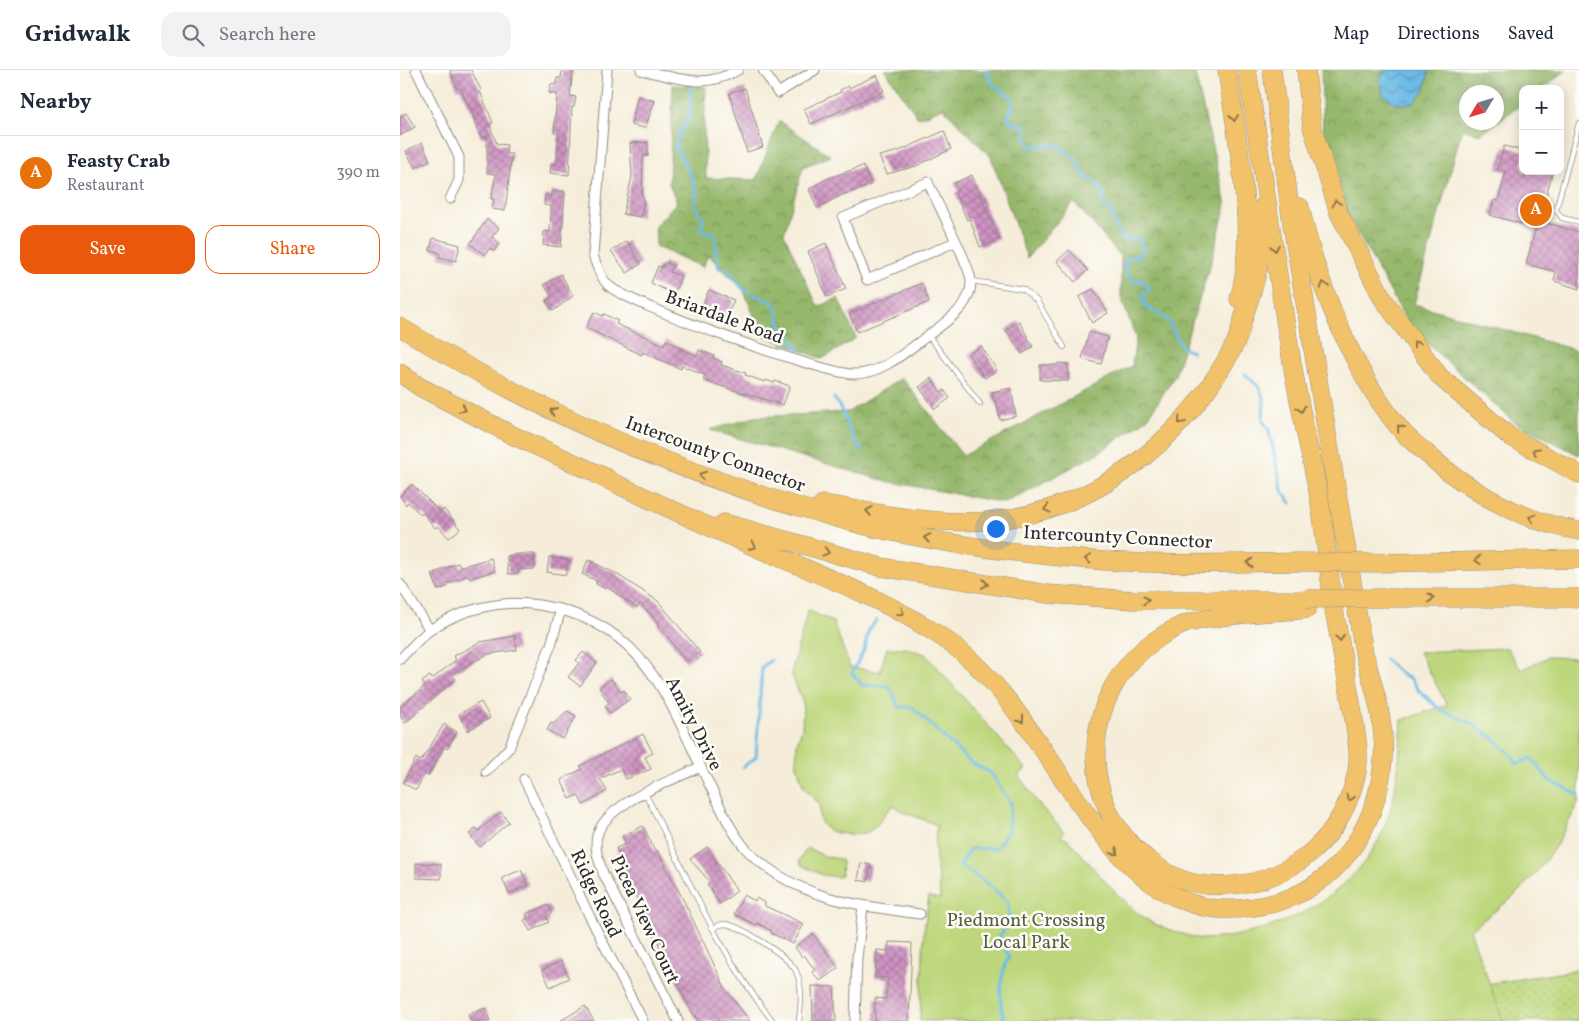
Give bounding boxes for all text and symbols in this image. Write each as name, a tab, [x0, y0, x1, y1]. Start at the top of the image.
search box	[161, 12, 511, 57]
text: Gridwalk	[25, 18, 131, 52]
icon: search	[179, 21, 207, 49]
text: Search here	[219, 22, 316, 48]
text: Map	[1333, 22, 1369, 47]
text: Directions	[1397, 22, 1480, 47]
text: Saved	[1508, 22, 1554, 47]
north arrow	[1459, 85, 1504, 130]
map controls	[1519, 85, 1564, 175]
button: +	[1519, 85, 1564, 130]
text: Nearby	[20, 88, 91, 117]
one-way arrow	[1228, 115, 1239, 123]
button: −	[1519, 130, 1564, 175]
text: Feasty Crab	[67, 149, 170, 175]
text: A	[30, 162, 42, 184]
text: 390 m	[337, 162, 380, 184]
text: Restaurant	[67, 175, 145, 197]
pin: A	[1520, 191, 1552, 229]
one-way arrow	[1332, 200, 1342, 208]
button: Save	[20, 225, 195, 274]
button: Share	[205, 225, 380, 274]
one-way arrow	[1269, 244, 1279, 253]
one-way arrow	[1319, 281, 1329, 290]
street label: Briardale Road	[661, 284, 787, 351]
one-way arrow	[1413, 340, 1422, 350]
one-way arrow	[458, 403, 467, 413]
one-way arrow	[1295, 404, 1306, 413]
one-way arrow	[549, 407, 558, 417]
street label: Intercounty Connector	[622, 410, 809, 500]
one-way arrow	[1178, 416, 1187, 425]
one-way arrow	[1396, 424, 1405, 433]
one-way arrow	[1533, 447, 1542, 457]
one-way arrow	[698, 471, 707, 481]
one-way arrow	[1043, 503, 1051, 513]
one-way arrow	[864, 507, 873, 517]
one-way arrow	[1528, 513, 1537, 523]
your location	[983, 516, 1009, 542]
street label: Intercounty Connector	[1023, 520, 1213, 556]
one-way arrow	[923, 533, 931, 543]
one-way arrow	[748, 540, 757, 551]
one-way arrow	[821, 546, 830, 557]
one-way arrow	[1084, 554, 1092, 565]
one-way arrow	[1474, 555, 1482, 565]
one-way arrow	[1246, 558, 1254, 568]
one-way arrow	[981, 578, 989, 588]
one-way arrow	[1428, 593, 1435, 603]
one-way arrow	[1143, 595, 1151, 605]
one-way arrow	[896, 606, 905, 615]
one-way arrow	[1334, 633, 1344, 642]
street label: Amity Drive	[658, 672, 728, 775]
one-way arrow	[1015, 714, 1024, 724]
one-way arrow	[1346, 793, 1356, 801]
street label: Ridge Road	[563, 845, 627, 942]
one-way arrow	[1109, 846, 1118, 855]
street label: Picea View Court	[603, 851, 686, 989]
park label: Piedmont Crossing Local Park	[947, 908, 1105, 956]

